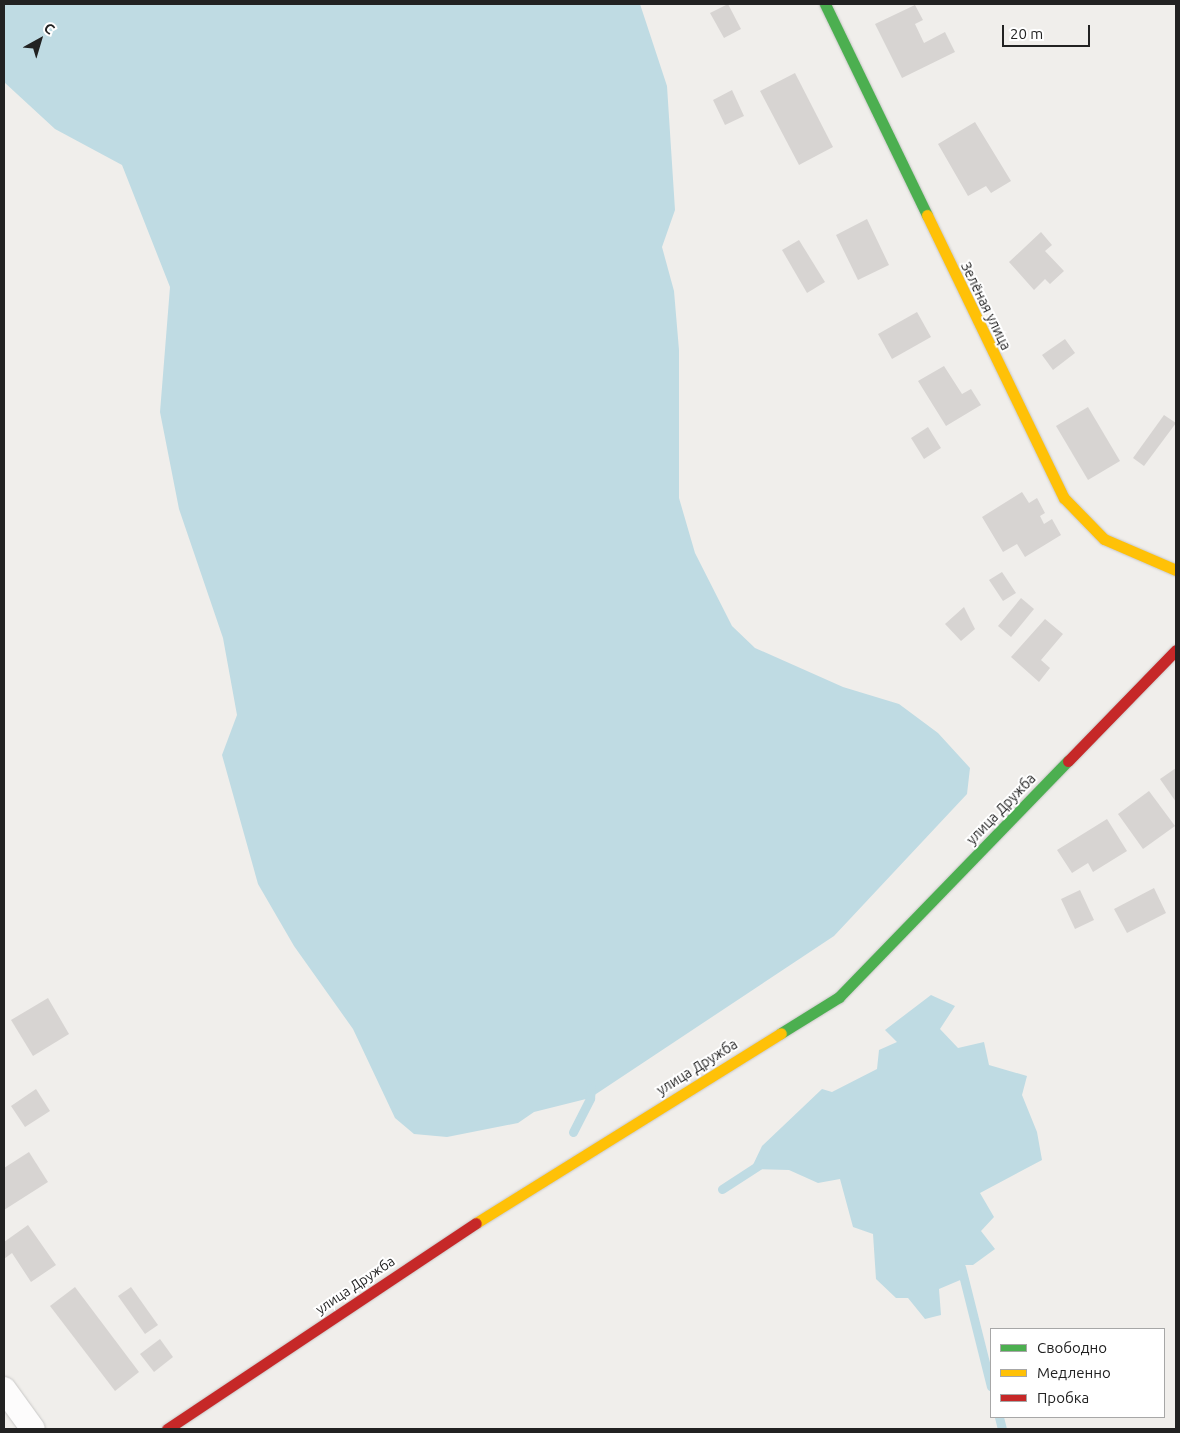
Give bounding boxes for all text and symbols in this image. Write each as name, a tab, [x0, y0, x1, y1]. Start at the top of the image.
north arrow	[15, 15, 65, 65]
scale bar	[1005, 15, 1092, 47]
text: С	[41, 19, 58, 37]
text: 20 m	[1010, 25, 1043, 42]
street label: Зелёная улица	[957, 259, 1015, 353]
street label: улица Дружба	[963, 770, 1039, 848]
street label: улица Дружба	[654, 1035, 740, 1099]
street label: улица Дружба	[312, 1252, 398, 1318]
legend	[990, 1328, 1165, 1418]
text: Свободно	[1037, 1339, 1107, 1356]
text: Медленно	[1037, 1364, 1111, 1381]
text: Пробка	[1037, 1389, 1089, 1406]

